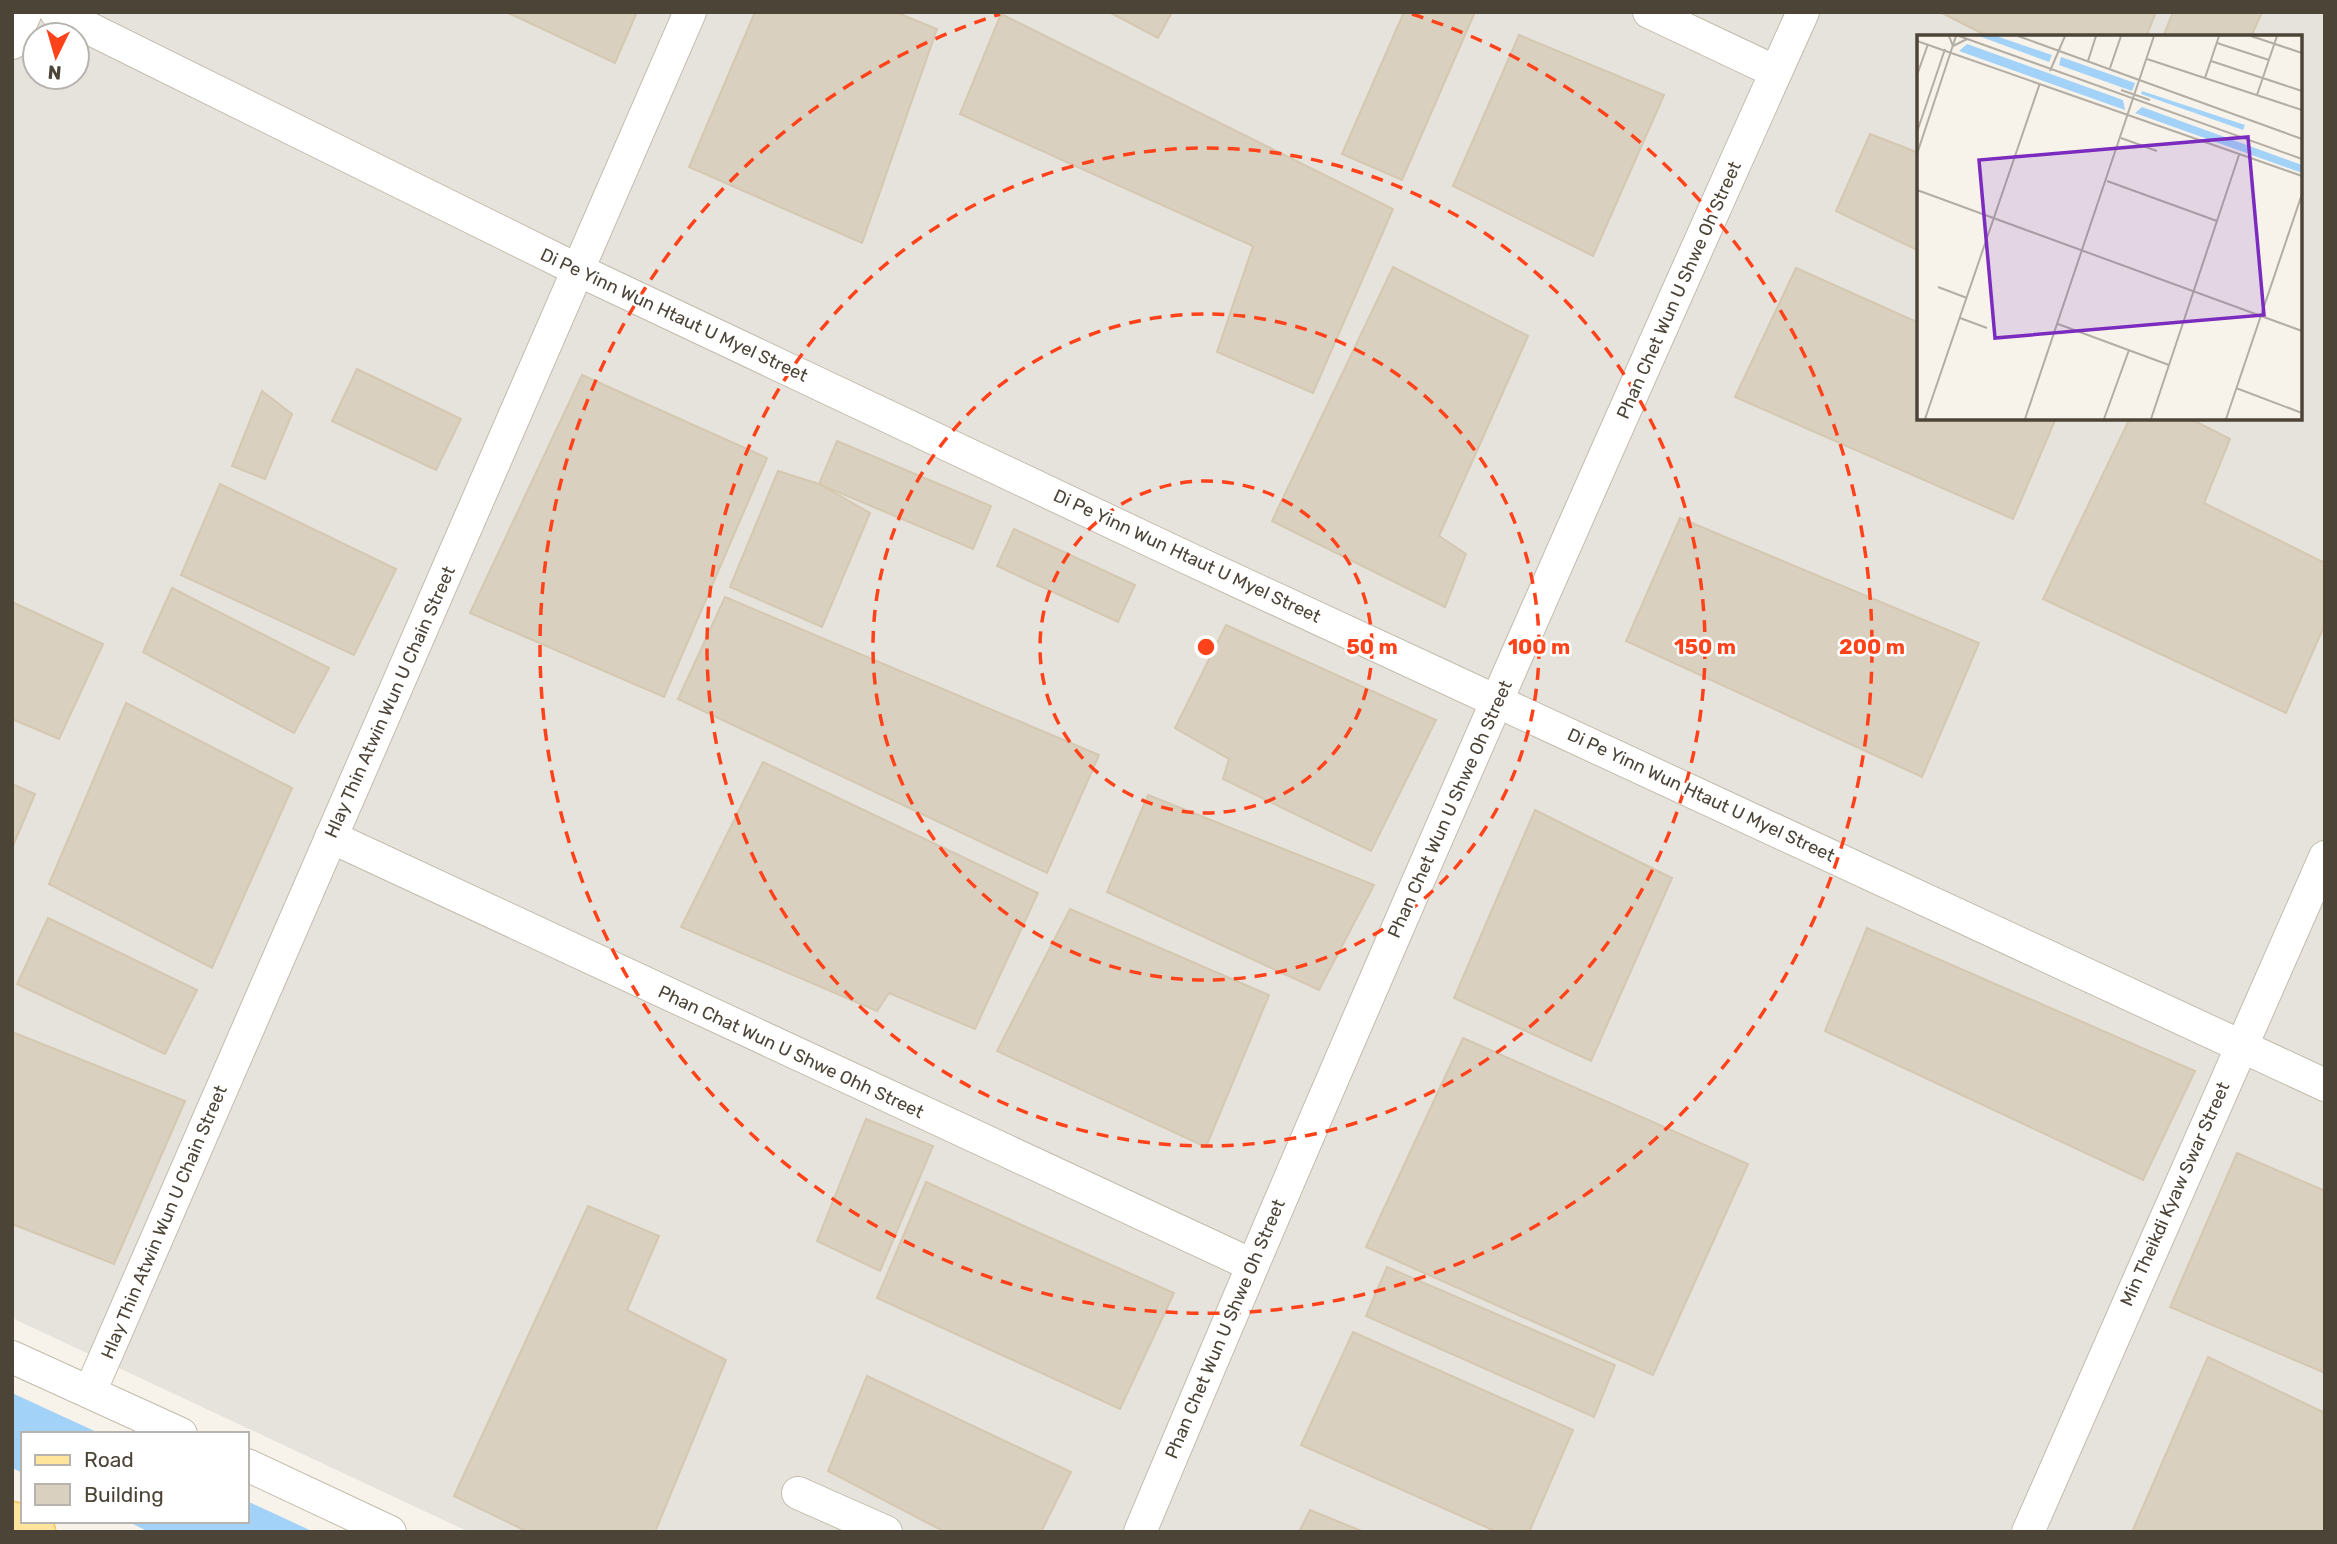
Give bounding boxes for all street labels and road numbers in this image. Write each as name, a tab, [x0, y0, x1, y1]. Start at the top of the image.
street label: Phan Chet Wun U Shwe Oh Street	[1612, 158, 1746, 422]
street label: Di Pe Yinn Wun Htaut U Myel Street	[537, 243, 811, 387]
street label: Di Pe Yinn Wun Htaut U Myel Street	[1050, 484, 1324, 628]
street label: Hlay Thin Atwin Wun U Chain Street	[320, 563, 460, 841]
street label: Phan Chet Wun U Shwe Oh Street	[1383, 677, 1517, 941]
street label: Di Pe Yinn Wun Htaut U Myel Street	[1564, 723, 1838, 867]
street label: Phan Chat Wun U Shwe Ohh Street	[655, 981, 927, 1123]
street label: Min Theikdi Kyaw Swar Street	[2115, 1078, 2235, 1310]
street label: Hlay Thin Atwin Wun U Chain Street	[96, 1082, 232, 1362]
street label: Phan Chet Wun U Shwe Oh Street	[1160, 1196, 1290, 1462]

